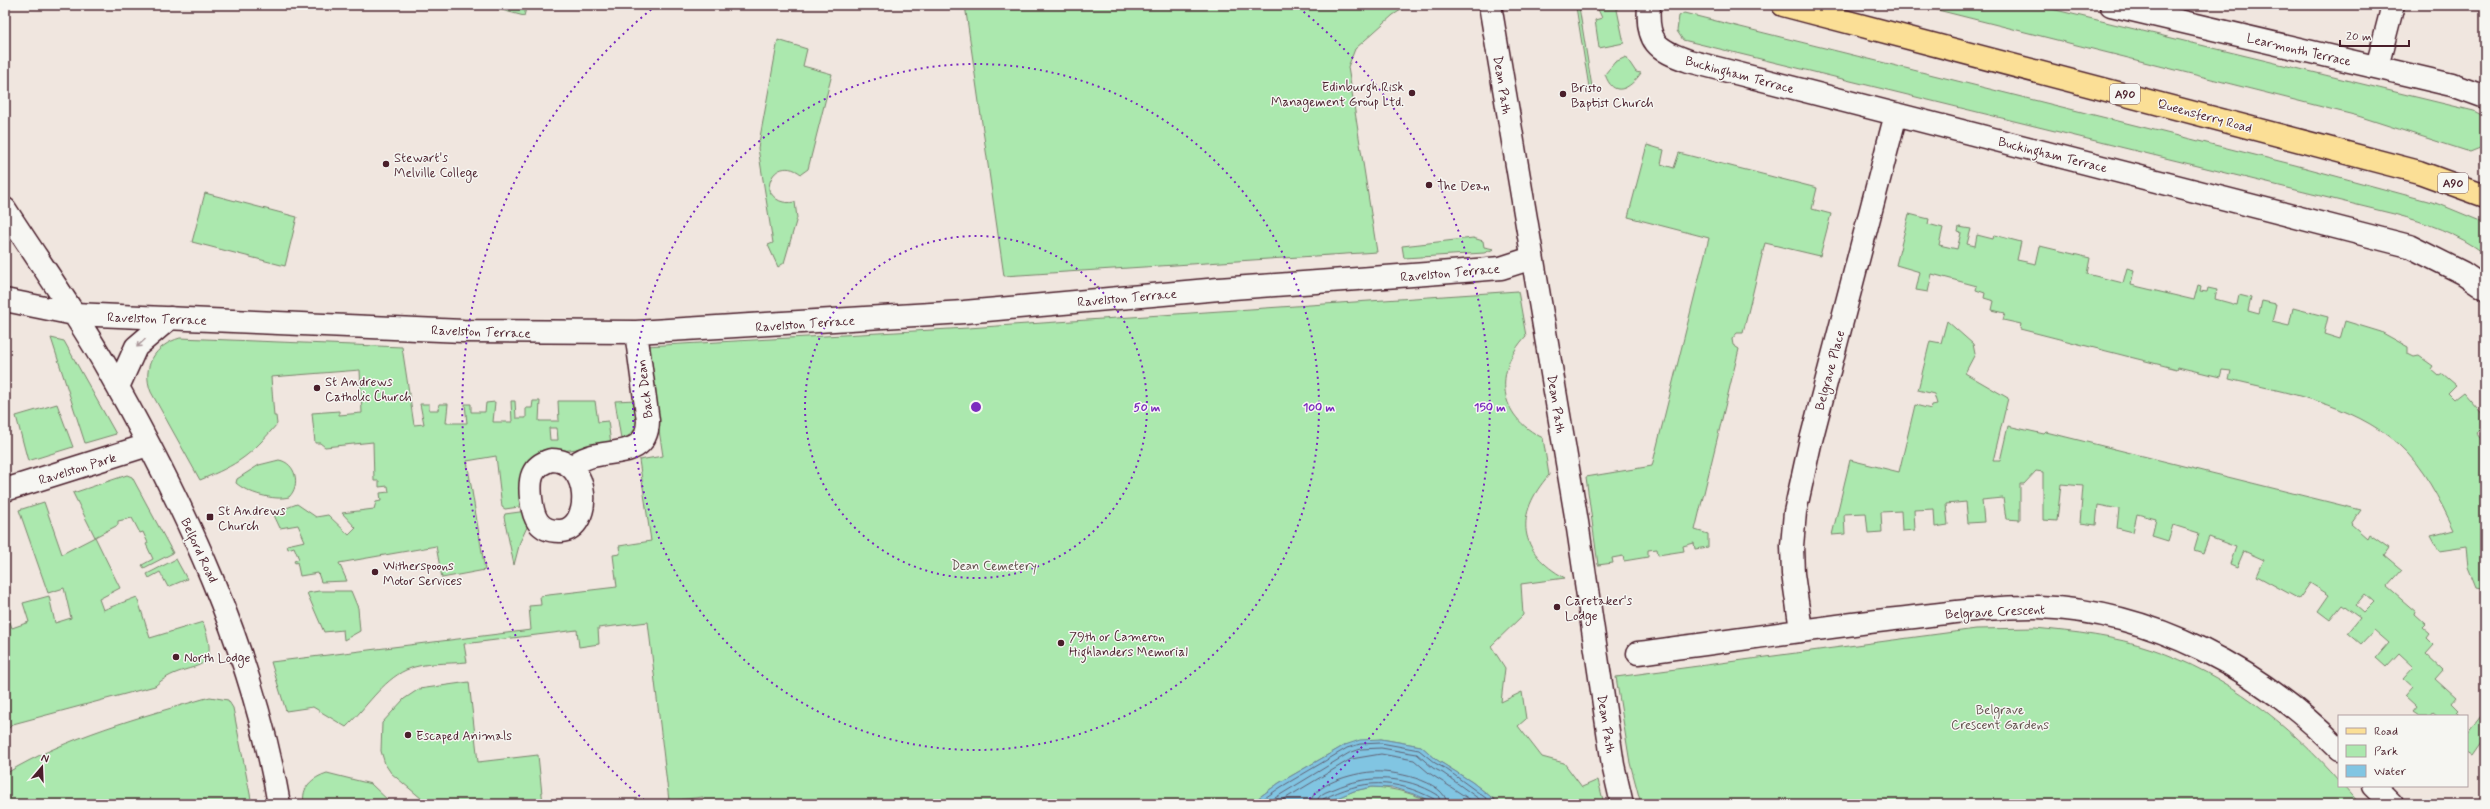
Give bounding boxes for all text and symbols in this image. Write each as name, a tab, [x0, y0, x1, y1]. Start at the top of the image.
scale bar	[2340, 22, 2409, 48]
text: 20 m	[2346, 29, 2372, 45]
street label: Learmonth Terrace	[2245, 30, 2353, 71]
street label: Buckingham Terrace	[1683, 53, 1796, 100]
street label: Dean Path	[1489, 55, 1515, 116]
place label: Edinburgh Risk Management Group Ltd.	[1271, 79, 1405, 112]
place label: Bristo Baptist Church	[1571, 80, 1654, 112]
road number: A90	[2110, 84, 2140, 104]
marker: Edinburgh Risk Management Group Ltd.	[1407, 88, 1417, 98]
marker: Bristo Baptist Church	[1558, 89, 1568, 99]
street label: Queensferry Road	[2155, 96, 2254, 137]
street label: Buckingham Terrace	[1996, 134, 2109, 179]
place label: Stewart's Melville College	[394, 150, 478, 183]
marker: Stewart's Melville College	[381, 159, 391, 169]
road number: A90	[2438, 173, 2468, 193]
place label: The Dean	[1437, 178, 1490, 195]
marker: The Dean	[1424, 180, 1434, 190]
street label: Ravelston Terrace	[1400, 261, 1500, 286]
street label: Ravelston Terrace	[1077, 286, 1177, 311]
street label: Ravelston Terrace	[107, 309, 207, 330]
street label: Ravelston Terrace	[755, 313, 855, 336]
street label: Ravelston Terrace	[431, 322, 531, 343]
street label: Belgrave Place	[1812, 328, 1850, 413]
one-way arrow	[136, 338, 146, 348]
street label: Back Dean	[633, 358, 658, 419]
place label: St Andrews Catholic Church	[325, 374, 412, 406]
street label: Dean Path	[1543, 374, 1569, 435]
marker: St Andrews Catholic Church	[312, 383, 322, 393]
centre of rings	[969, 400, 983, 414]
text: 50 m	[1134, 400, 1161, 416]
text: 100 m	[1303, 400, 1336, 416]
text: 150 m	[1474, 400, 1506, 416]
street label: Ravelston Park	[37, 449, 119, 489]
place label: St Andrews Church	[218, 503, 286, 535]
marker: St Andrews Church	[205, 512, 215, 522]
street label: Belford Road	[174, 516, 221, 587]
place label: Witherspoons Motor Services	[383, 558, 462, 590]
park label: Dean Cemetery	[951, 558, 1037, 575]
marker: Witherspoons Motor Services	[370, 567, 380, 577]
place label: Caretaker's Lodge	[1565, 593, 1633, 626]
street label: Belgrave Crescent	[1945, 601, 2046, 625]
marker: Caretaker's Lodge	[1552, 602, 1562, 612]
place label: 79th or Cameron Highlanders Memorial	[1069, 629, 1188, 663]
marker: 79th or Cameron Highlanders Memorial	[1056, 638, 1066, 648]
place label: North Lodge	[184, 650, 250, 668]
marker: North Lodge	[171, 652, 181, 662]
street label: Dean Path	[1593, 694, 1619, 755]
park label: Belgrave Crescent Gardens	[1951, 702, 2049, 734]
legend	[2338, 715, 2468, 787]
text: Road	[2374, 724, 2398, 740]
place label: Escaped Animals	[416, 728, 512, 745]
marker: Escaped Animals	[403, 730, 413, 740]
text: Park	[2374, 744, 2398, 760]
north arrow	[22, 747, 62, 787]
text: N	[39, 751, 51, 766]
text: Water	[2374, 764, 2406, 780]

